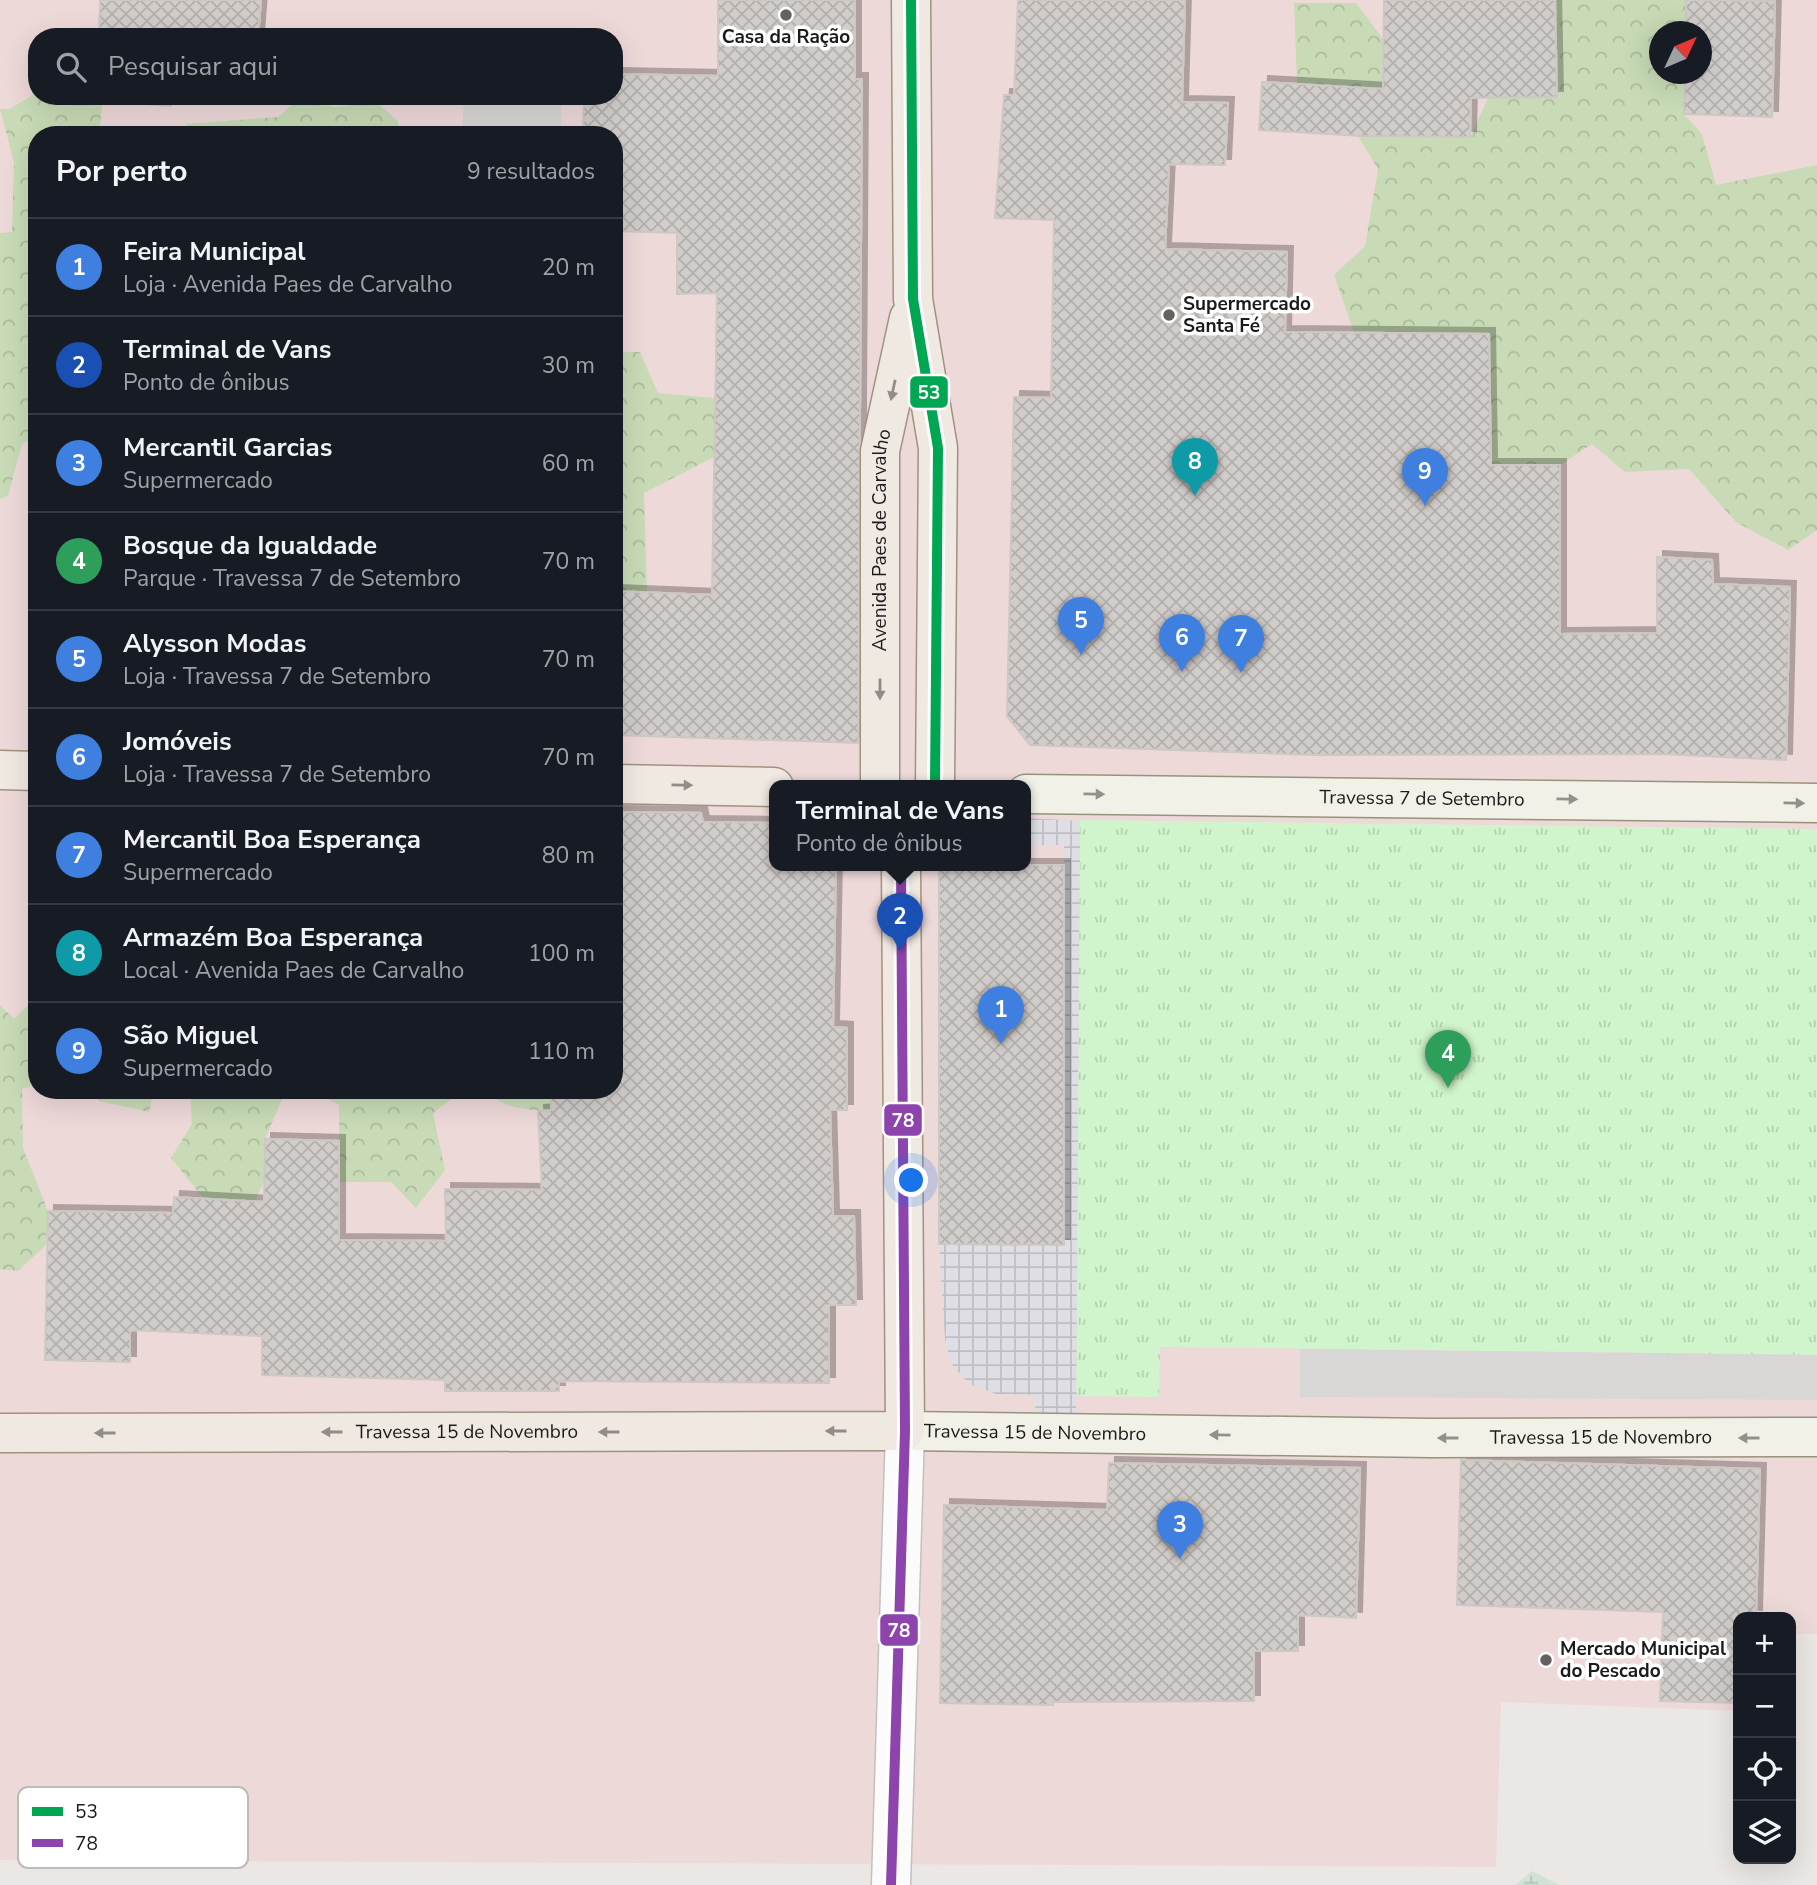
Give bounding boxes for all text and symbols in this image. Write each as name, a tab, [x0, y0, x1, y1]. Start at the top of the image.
marker: Casa da Ração	[778, 7, 794, 23]
north arrow	[1649, 21, 1712, 84]
place label: Casa da Ração	[722, 24, 850, 50]
search box	[28, 28, 623, 105]
icon: search	[52, 48, 90, 86]
text: Pesquisar aqui	[108, 49, 278, 84]
text: Por perto	[56, 151, 187, 192]
text: 9 resultados	[467, 156, 595, 187]
text: Feira Municipal	[123, 234, 306, 269]
text: 1	[72, 252, 86, 283]
text: 20 m	[542, 252, 595, 283]
text: Loja · Avenida Paes de Carvalho	[123, 269, 452, 300]
place label: Supermercado Santa Fé	[1183, 291, 1311, 339]
marker: Supermercado Santa Fé	[1161, 307, 1177, 323]
text: Terminal de Vans	[123, 332, 331, 367]
text: 2	[72, 350, 86, 381]
text: 30 m	[542, 350, 595, 381]
text: Ponto de ônibus	[123, 367, 290, 398]
line badge: 53	[909, 375, 949, 409]
one-way arrow	[887, 379, 898, 401]
text: 53	[918, 380, 940, 406]
street label: Avenida Paes de Carvalho	[867, 426, 897, 651]
text: Mercantil Garcias	[123, 430, 332, 465]
pin: 8	[1172, 438, 1218, 496]
text: 3	[72, 448, 86, 479]
text: 60 m	[542, 448, 595, 479]
pin: 9	[1402, 448, 1448, 506]
text: Supermercado	[123, 465, 273, 496]
text: Bosque da Igualdade	[123, 528, 377, 563]
text: 4	[72, 546, 86, 577]
text: 70 m	[542, 546, 595, 577]
text: Parque · Travessa 7 de Setembro	[123, 563, 461, 594]
pin: 5	[1058, 597, 1104, 655]
pin: 6	[1159, 614, 1205, 672]
pin: 7	[1218, 615, 1264, 673]
text: Alysson Modas	[123, 626, 306, 661]
text: 5	[72, 644, 86, 675]
text: 70 m	[542, 644, 595, 675]
text: Loja · Travessa 7 de Setembro	[123, 661, 431, 692]
one-way arrow	[874, 679, 886, 701]
text: Jomóveis	[123, 724, 232, 759]
text: 6	[72, 742, 86, 773]
text: 70 m	[542, 742, 595, 773]
text: Loja · Travessa 7 de Setembro	[123, 759, 431, 790]
one-way arrow	[672, 780, 694, 791]
popup	[769, 780, 1031, 871]
street label: Travessa 7 de Setembro	[1319, 784, 1525, 813]
one-way arrow	[1083, 788, 1105, 800]
text: Terminal de Vans	[796, 793, 1004, 828]
one-way arrow	[1556, 794, 1578, 805]
one-way arrow	[1783, 797, 1805, 809]
text: Mercantil Boa Esperança	[123, 822, 421, 857]
text: Ponto de ônibus	[796, 828, 962, 859]
text: 7	[72, 840, 86, 871]
text: 80 m	[542, 840, 595, 871]
text: Supermercado	[123, 857, 273, 888]
pin: 2	[877, 893, 923, 951]
text: Armazém Boa Esperança	[123, 920, 423, 955]
text: 8	[72, 938, 86, 969]
text: 100 m	[528, 938, 595, 969]
text: Local · Avenida Paes de Carvalho	[123, 955, 464, 986]
pin: 1	[978, 986, 1024, 1044]
text: São Miguel	[123, 1018, 258, 1053]
pin: 4	[1425, 1030, 1471, 1088]
text: 9	[72, 1036, 86, 1067]
text: 110 m	[528, 1036, 595, 1067]
text: Supermercado	[123, 1053, 273, 1084]
line badge: 78	[883, 1103, 923, 1137]
text: 78	[892, 1108, 914, 1134]
your location	[894, 1163, 928, 1197]
street label: Travessa 15 de Novembro	[924, 1418, 1146, 1447]
street label: Travessa 15 de Novembro	[356, 1419, 578, 1445]
street label: Travessa 15 de Novembro	[1490, 1424, 1712, 1451]
one-way arrow	[825, 1425, 847, 1437]
one-way arrow	[321, 1426, 343, 1438]
one-way arrow	[598, 1426, 620, 1438]
one-way arrow	[94, 1427, 116, 1439]
one-way arrow	[1209, 1429, 1231, 1441]
one-way arrow	[1437, 1432, 1459, 1444]
one-way arrow	[1738, 1432, 1760, 1444]
pin: 3	[1157, 1501, 1203, 1559]
map controls	[1733, 1612, 1796, 1864]
button: +	[1733, 1612, 1796, 1675]
line badge: 78	[879, 1613, 919, 1647]
text: 78	[888, 1618, 910, 1644]
place label: Mercado Municipal do Pescado	[1560, 1636, 1726, 1684]
marker: Mercado Municipal do Pescado	[1538, 1652, 1554, 1668]
button: −	[1733, 1675, 1796, 1738]
button: locate	[1733, 1738, 1796, 1801]
legend	[18, 1787, 248, 1868]
text: 53	[75, 1799, 98, 1825]
button: layers	[1733, 1801, 1796, 1864]
text: 78	[75, 1831, 98, 1857]

